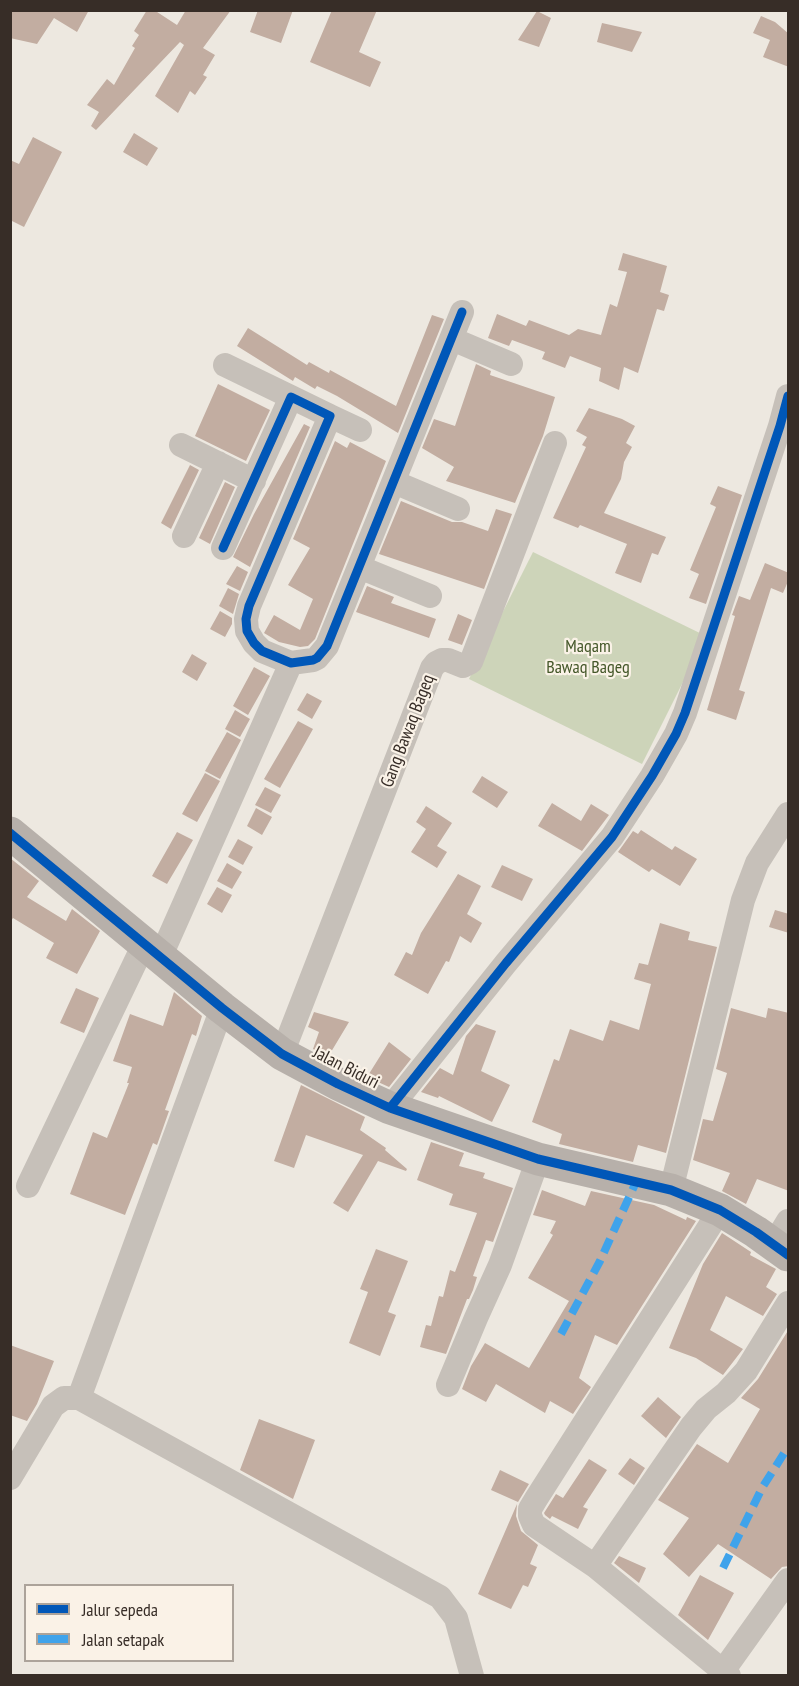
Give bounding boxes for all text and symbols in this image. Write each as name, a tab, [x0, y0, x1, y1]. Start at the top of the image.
park label: Maqam Bawaq Bageg	[546, 636, 630, 678]
street label: Gang Bawaq Bageq	[377, 672, 439, 790]
street label: Jalan Biduri	[309, 1042, 383, 1094]
legend	[24, 1584, 234, 1662]
text: Jalur sepeda	[82, 1598, 158, 1621]
text: Jalan setapak	[82, 1628, 164, 1651]

